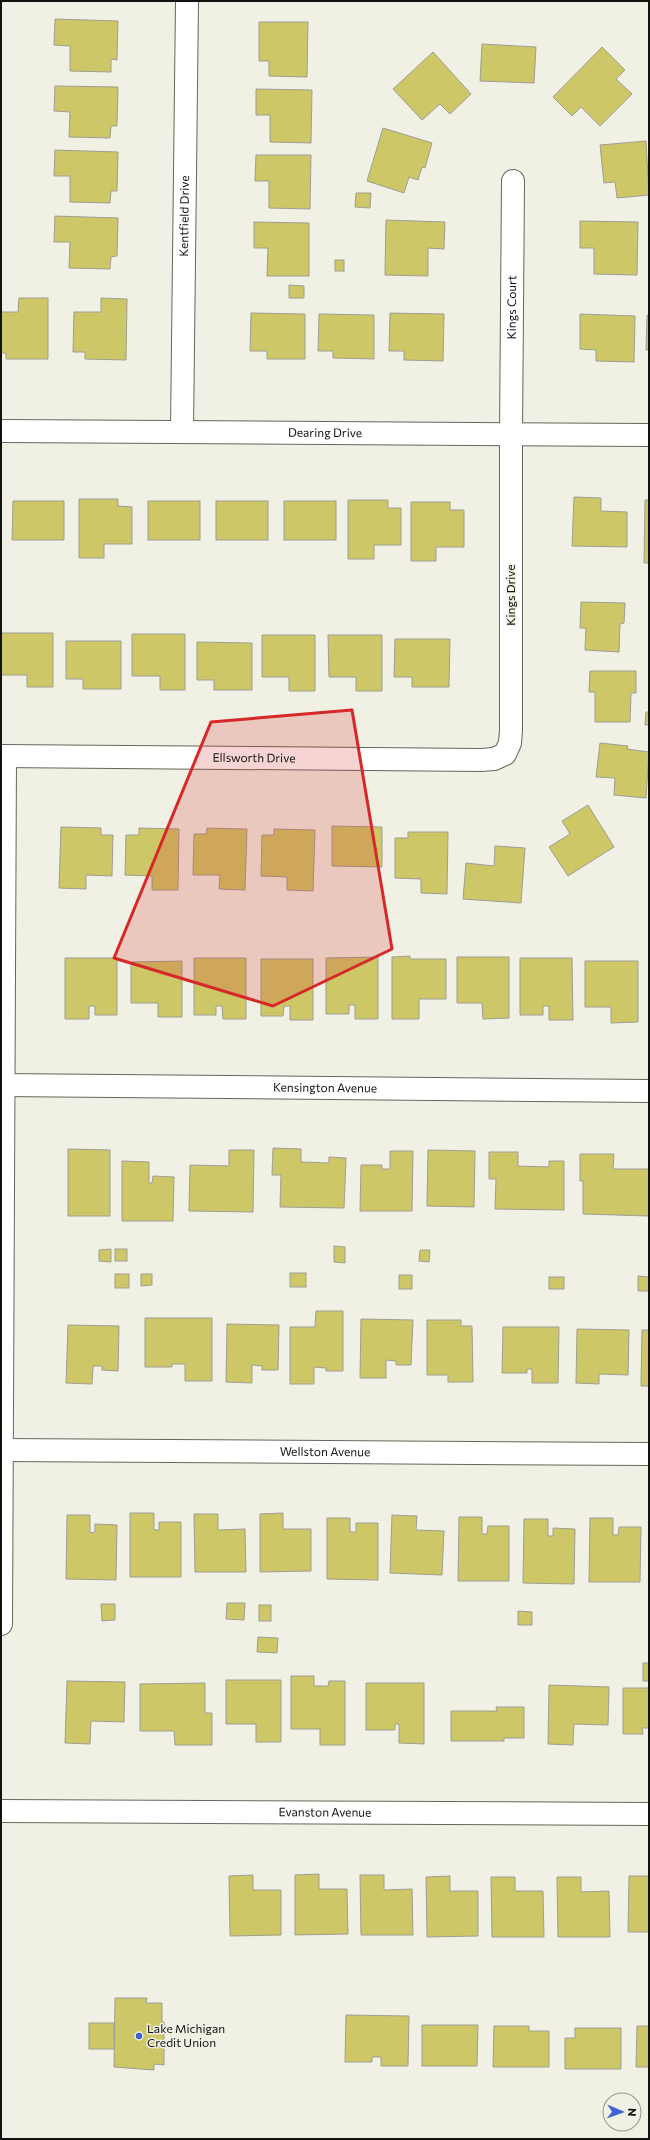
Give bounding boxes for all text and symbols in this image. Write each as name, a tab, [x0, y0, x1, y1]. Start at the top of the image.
street label: Kentfield Drive	[176, 175, 191, 257]
street label: Kings Court	[504, 275, 518, 339]
street label: Dearing Drive	[288, 425, 362, 439]
street label: Kings Drive	[503, 564, 517, 626]
street label: Ellsworth Drive	[212, 750, 296, 764]
street label: Kensington Avenue	[273, 1080, 377, 1094]
street label: Wellston Avenue	[280, 1444, 370, 1458]
street label: Evanston Avenue	[279, 1804, 371, 1819]
place label: Lake Michigan Credit Union	[147, 2021, 225, 2049]
marker: Lake Michigan Credit Union	[134, 2031, 144, 2041]
north arrow	[602, 2092, 642, 2132]
text: N	[626, 2108, 639, 2117]

